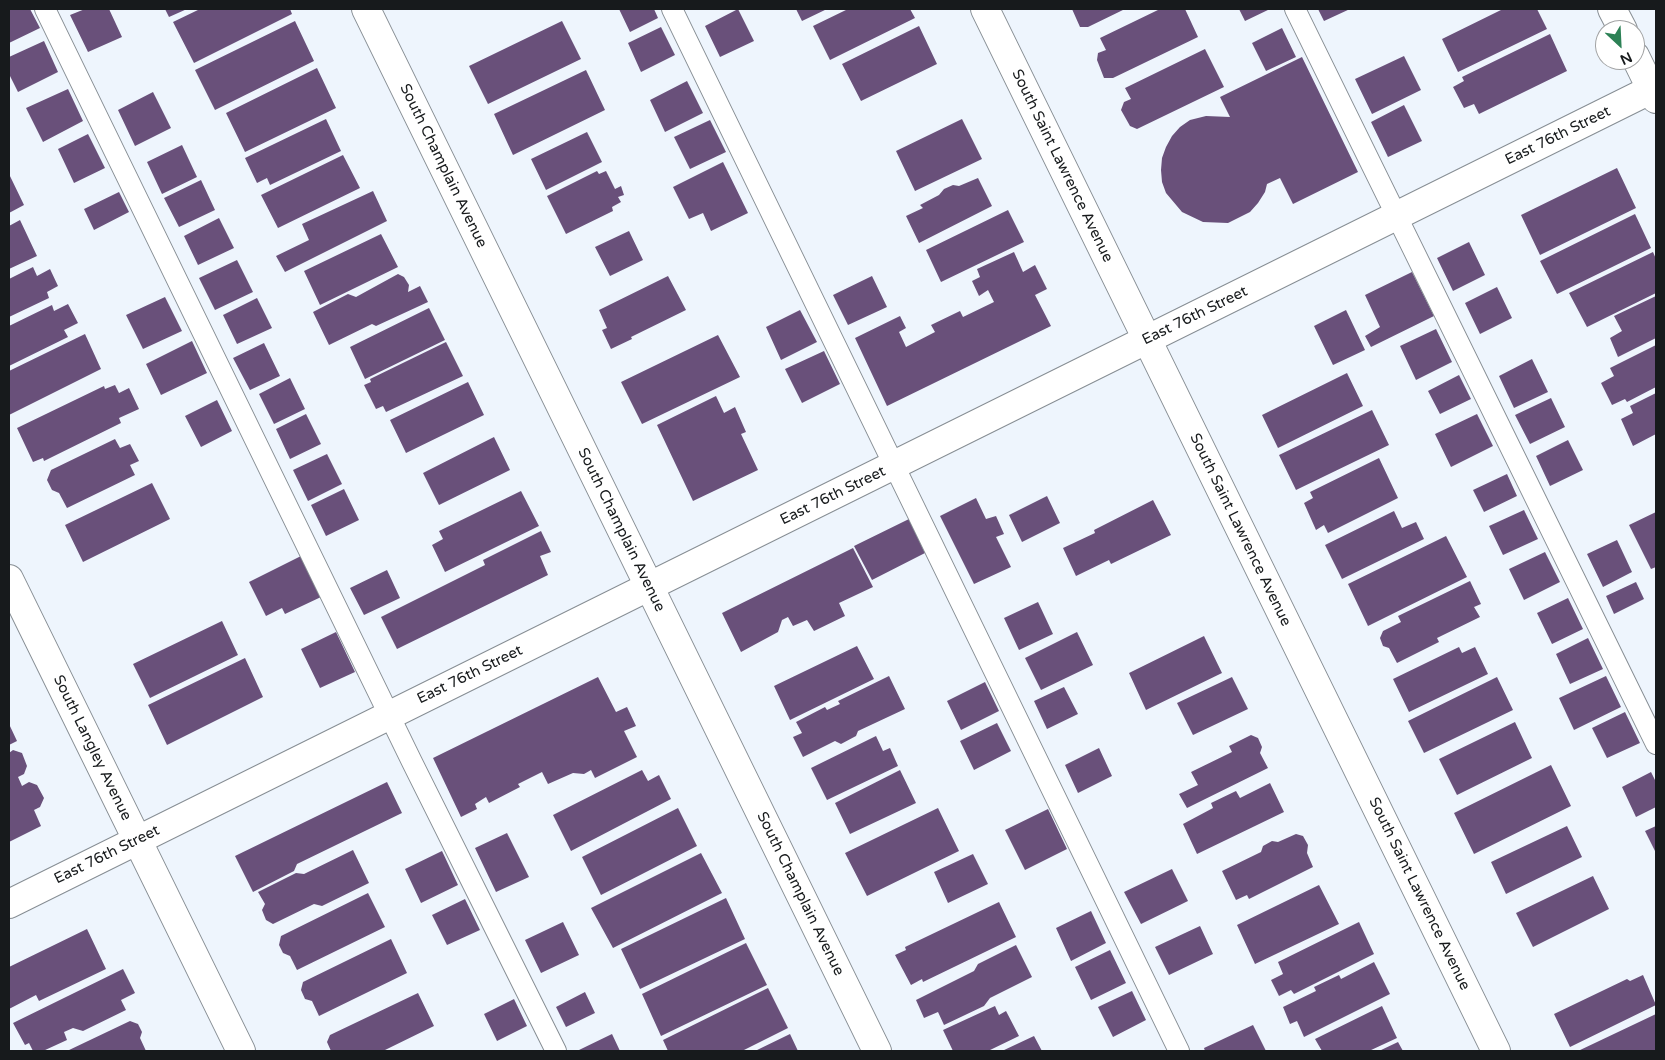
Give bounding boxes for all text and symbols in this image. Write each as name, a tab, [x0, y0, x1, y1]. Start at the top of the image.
north arrow	[1595, 20, 1645, 70]
text: N	[1617, 48, 1635, 68]
street label: South Saint Lawrence Avenue	[1007, 67, 1117, 265]
street label: South Champlain Avenue	[395, 81, 491, 251]
street label: East 76th Street	[1502, 103, 1614, 169]
street label: East 76th Street	[1139, 283, 1251, 349]
street label: South Saint Lawrence Avenue	[1185, 431, 1295, 629]
street label: South Champlain Avenue	[573, 445, 669, 615]
street label: East 76th Street	[777, 463, 889, 529]
street label: East 76th Street	[414, 642, 526, 708]
street label: South Langley Avenue	[49, 672, 135, 824]
street label: South Saint Lawrence Avenue	[1364, 795, 1474, 993]
street label: South Champlain Avenue	[752, 809, 848, 979]
street label: East 76th Street	[51, 822, 163, 888]

